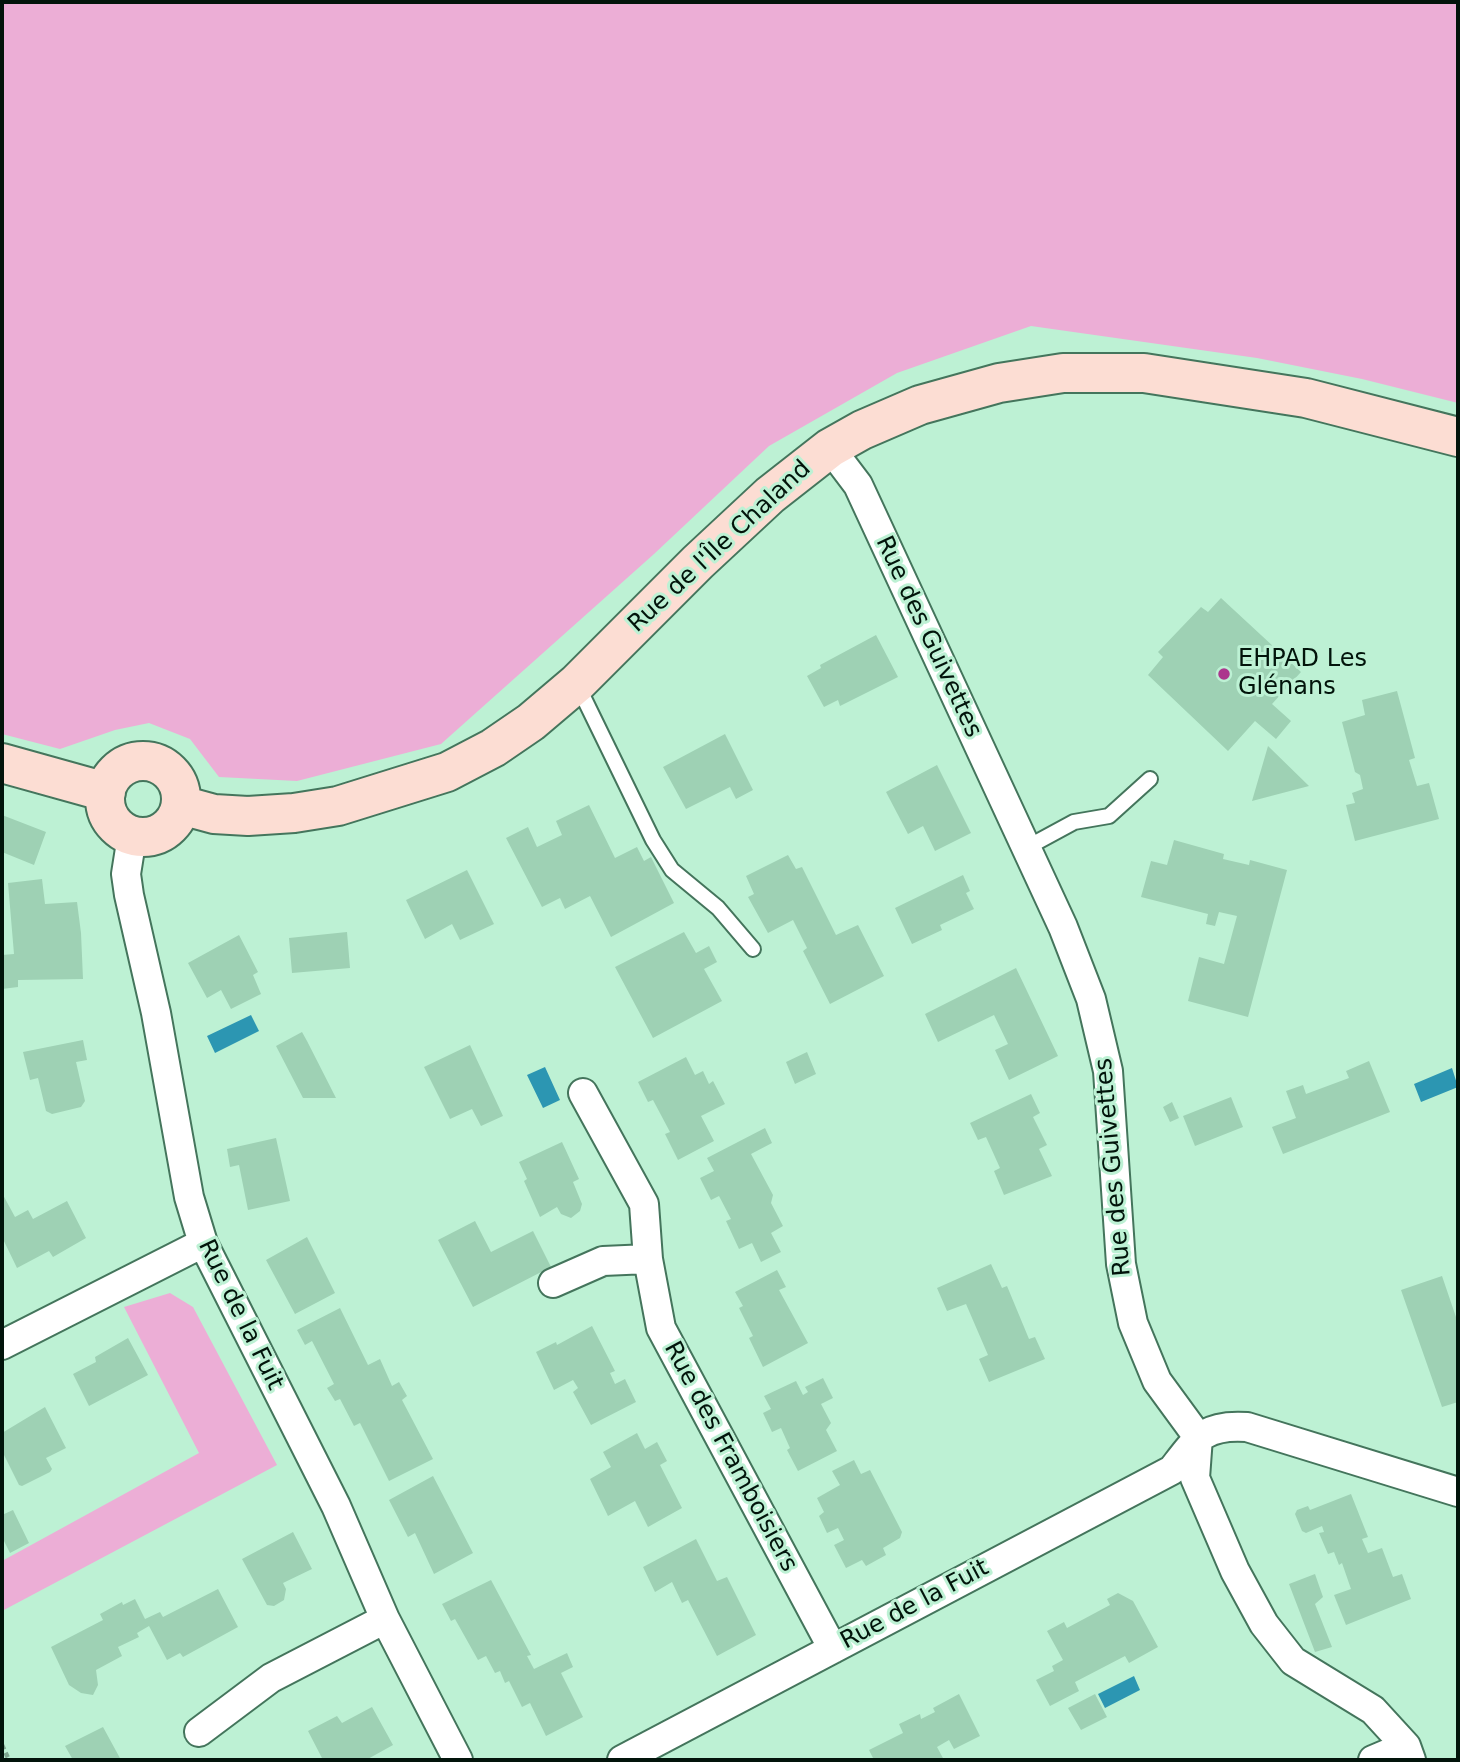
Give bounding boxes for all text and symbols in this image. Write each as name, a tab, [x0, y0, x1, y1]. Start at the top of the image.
street label: Rue de l'Île Chaland	[623, 455, 817, 639]
street label: Rue des Guivettes	[869, 532, 987, 742]
place label: EHPAD Les Glénans	[1238, 646, 1367, 702]
marker: EHPAD Les Glénans	[1216, 666, 1232, 682]
street label: Rue des Guivettes	[1090, 1057, 1138, 1277]
street label: Rue de la Fuit	[191, 1235, 289, 1395]
street label: Rue des Framboisiers	[657, 1337, 803, 1577]
street label: Rue de la Fuit	[836, 1554, 994, 1656]

